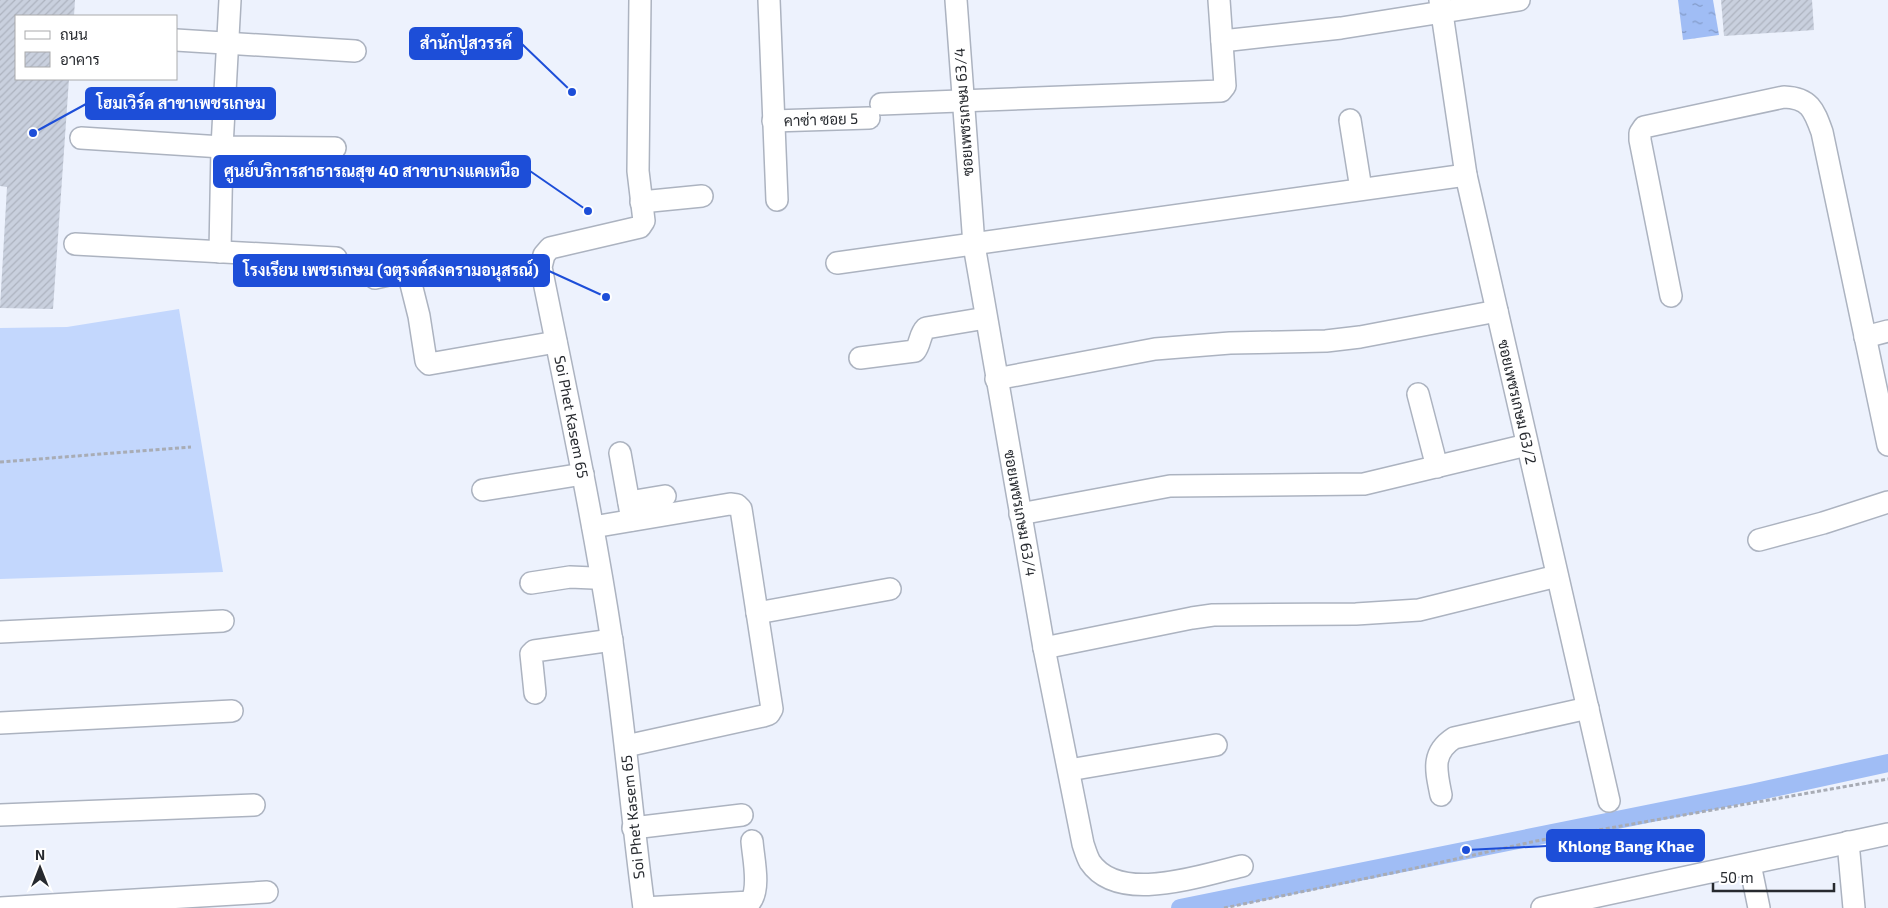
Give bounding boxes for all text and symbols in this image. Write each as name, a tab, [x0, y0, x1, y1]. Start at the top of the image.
legend	[15, 15, 178, 80]
text: ถนน	[60, 25, 88, 43]
callout: สำนักปู่สวรรค์	[410, 28, 522, 59]
text: สำนักปู่สวรรค์	[420, 32, 513, 56]
street label: ซอยเพชรเกษม 63/4	[950, 47, 976, 177]
text: อาคาร	[60, 50, 100, 68]
callout: โฮมเวิร์ค สาขาเพชรเกษม	[86, 88, 275, 119]
text: โฮมเวิร์ค สาขาเพชรเกษม	[96, 92, 265, 112]
street label: คาซ่า ซอย 5	[784, 109, 858, 129]
callout: ศูนย์บริการสาธารณสุข 40 สาขาบางแคเหนือ	[214, 156, 530, 187]
text: ศูนย์บริการสาธารณสุข 40 สาขาบางแคเหนือ	[224, 160, 520, 184]
callout: โรงเรียน เพชรเกษม (จตุรงค์สงครามอนุสรณ์)	[234, 255, 549, 286]
text: โรงเรียน เพชรเกษม (จตุรงค์สงครามอนุสรณ์)	[242, 259, 539, 282]
street label: ซอยเพชรเกษม 63/2	[1495, 338, 1541, 466]
street label: Soi Phet Kasem 65	[551, 354, 593, 480]
street label: ซอยเพชรเกษม 63/4	[1001, 448, 1041, 578]
street label: Soi Phet Kasem 65	[617, 754, 647, 880]
callout: Khlong Bang Khae	[1547, 830, 1704, 861]
text: Khlong Bang Khae	[1558, 836, 1694, 855]
north arrow	[15, 843, 65, 893]
text: N	[35, 846, 45, 863]
scale bar	[1713, 860, 1834, 892]
text: 50 m	[1720, 868, 1754, 886]

